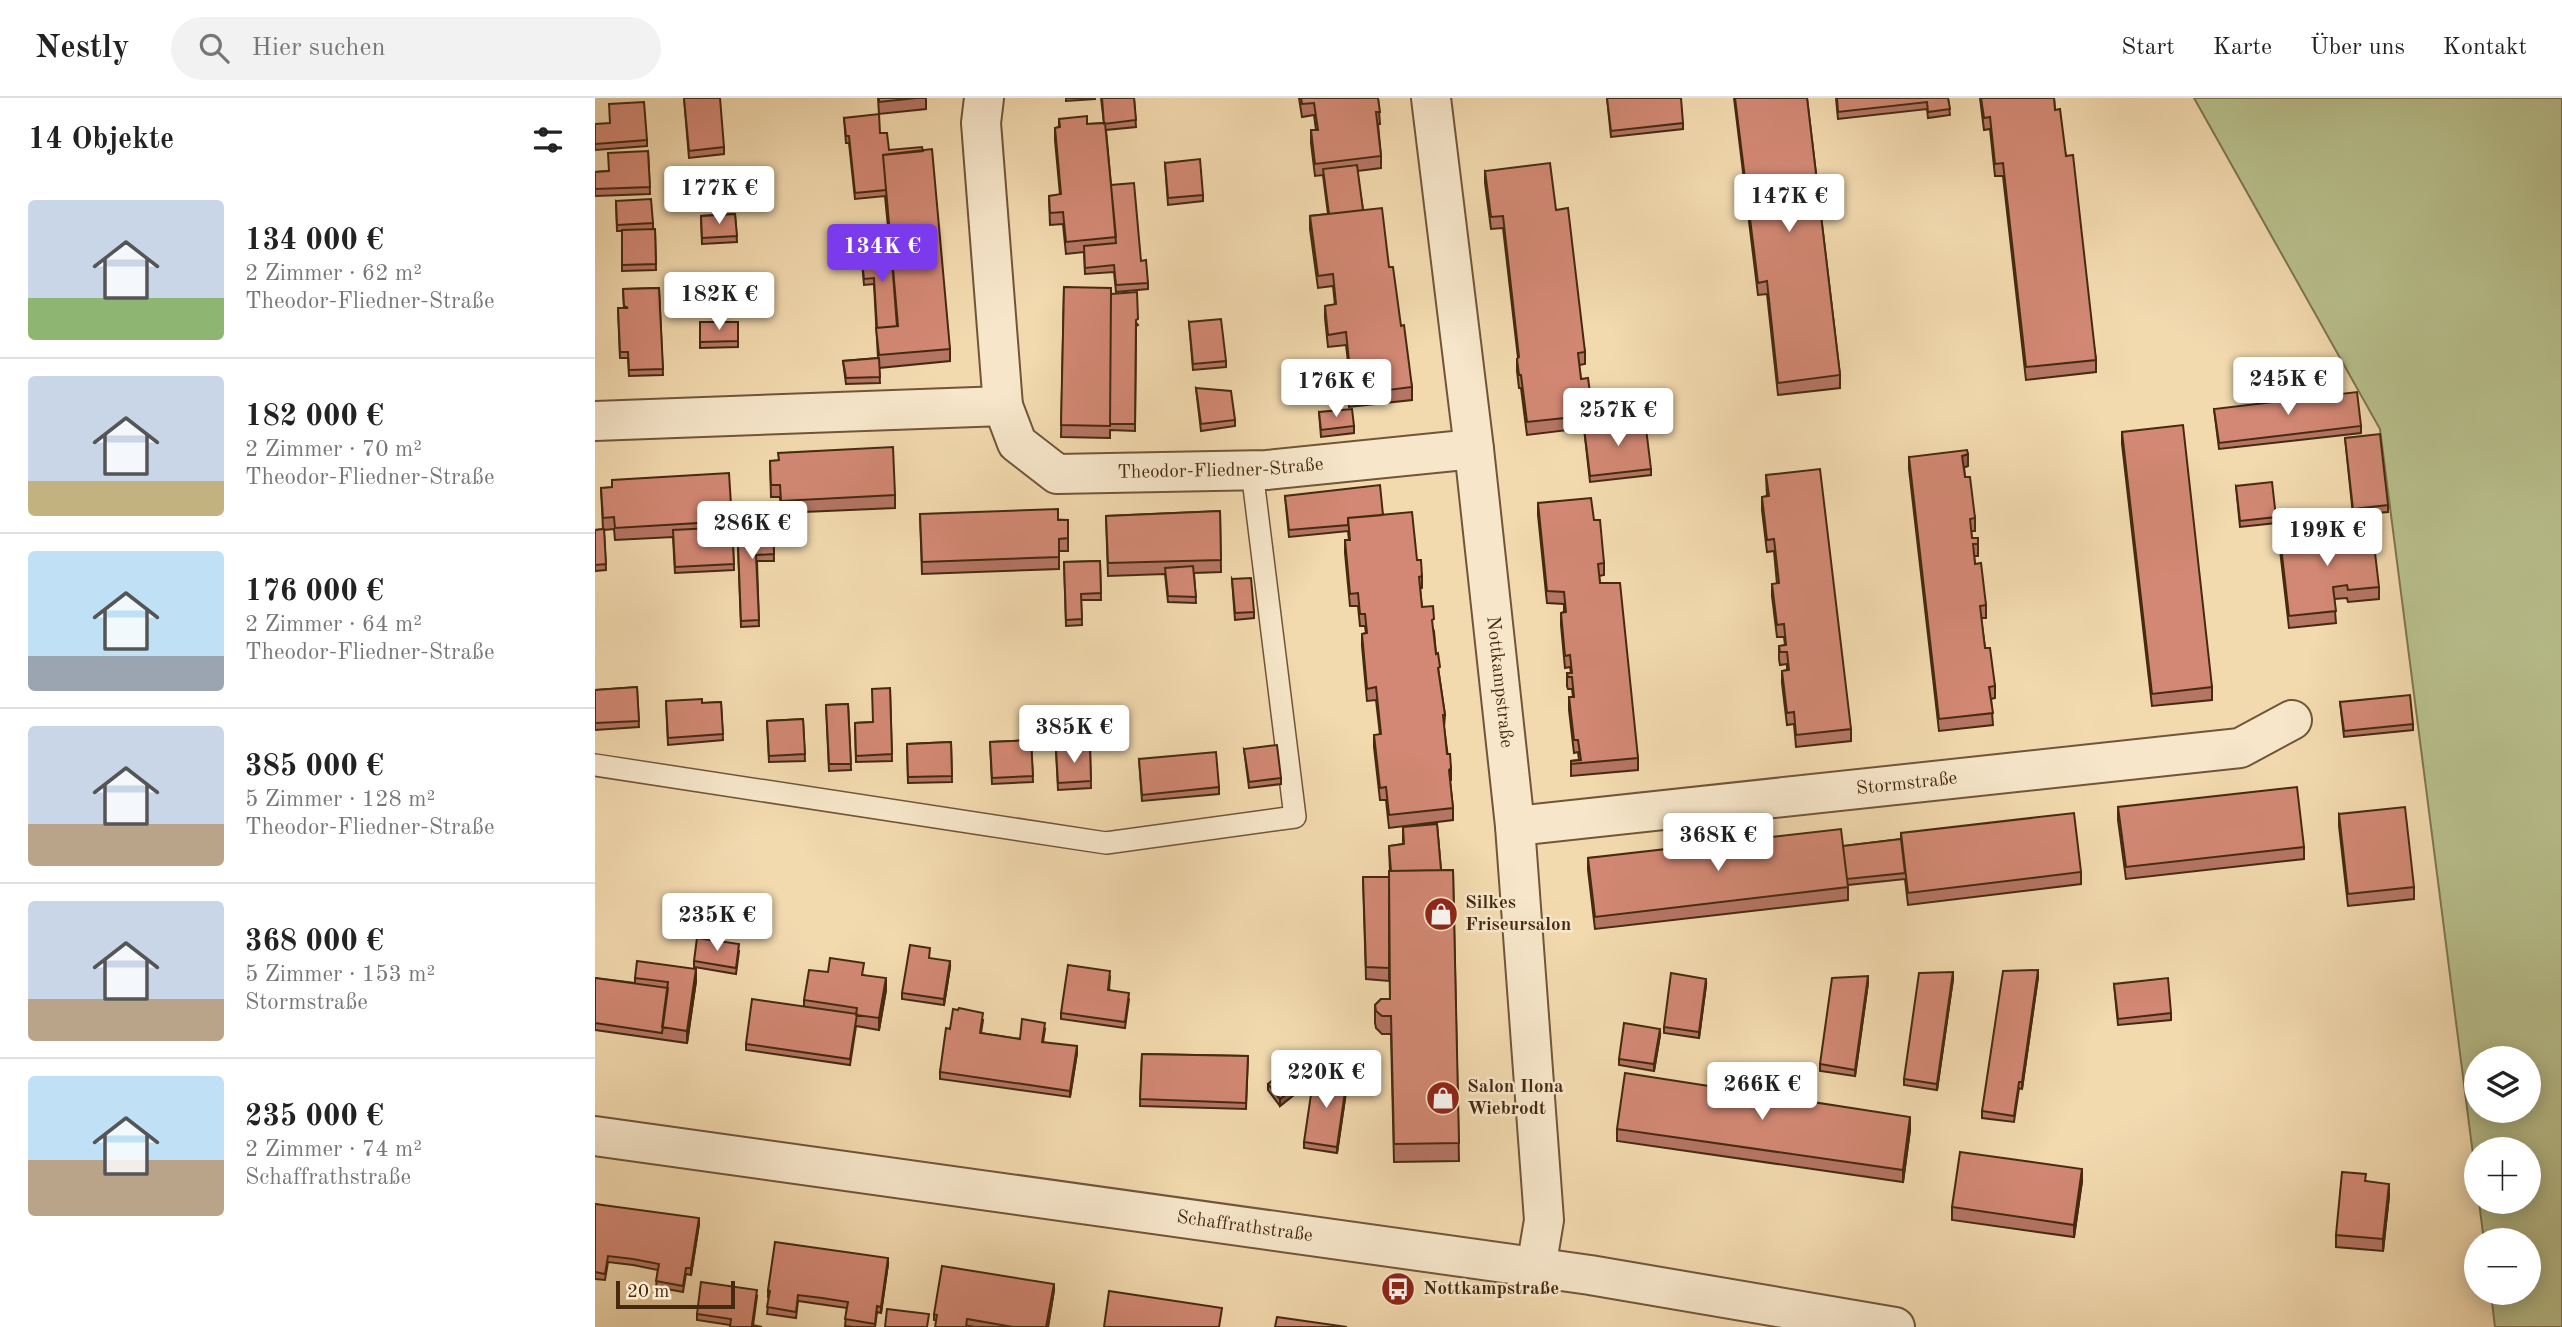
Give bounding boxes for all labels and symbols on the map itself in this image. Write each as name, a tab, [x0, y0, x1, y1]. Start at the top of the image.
pin: 177K €	[662, 166, 776, 226]
pin: 147K €	[1732, 174, 1846, 234]
pin: 134K €	[825, 225, 939, 284]
pin: 182K €	[662, 272, 776, 332]
pin: 245K €	[2231, 358, 2345, 417]
pin: 176K €	[1279, 360, 1393, 419]
pin: 257K €	[1561, 388, 1675, 448]
street label: Theodor-Fliedner-Straße	[1117, 455, 1324, 482]
pin: 286K €	[695, 502, 809, 561]
pin: 199K €	[2270, 508, 2384, 568]
street label: Nottkampstraße	[1483, 615, 1516, 749]
pin: 385K €	[1017, 706, 1131, 765]
street label: Stormstraße	[1855, 769, 1958, 799]
pin: 368K €	[1661, 814, 1775, 873]
pin: 235K €	[660, 894, 774, 953]
place label: Silkes Friseursalon	[1465, 894, 1571, 935]
shop icon: Silkes Friseursalon	[1422, 895, 1460, 933]
pin: 220K €	[1269, 1051, 1383, 1110]
pin: 266K €	[1705, 1062, 1819, 1122]
place label: Salon Ilona Wiebrodt	[1467, 1078, 1564, 1119]
shop icon: Salon Ilona Wiebrodt	[1424, 1079, 1462, 1117]
street label: Schaffrathstraße	[1175, 1208, 1314, 1246]
bus stop icon: Nottkampstraße	[1379, 1270, 1417, 1308]
scale bar	[616, 1278, 735, 1310]
place label: Nottkampstraße	[1423, 1280, 1559, 1299]

